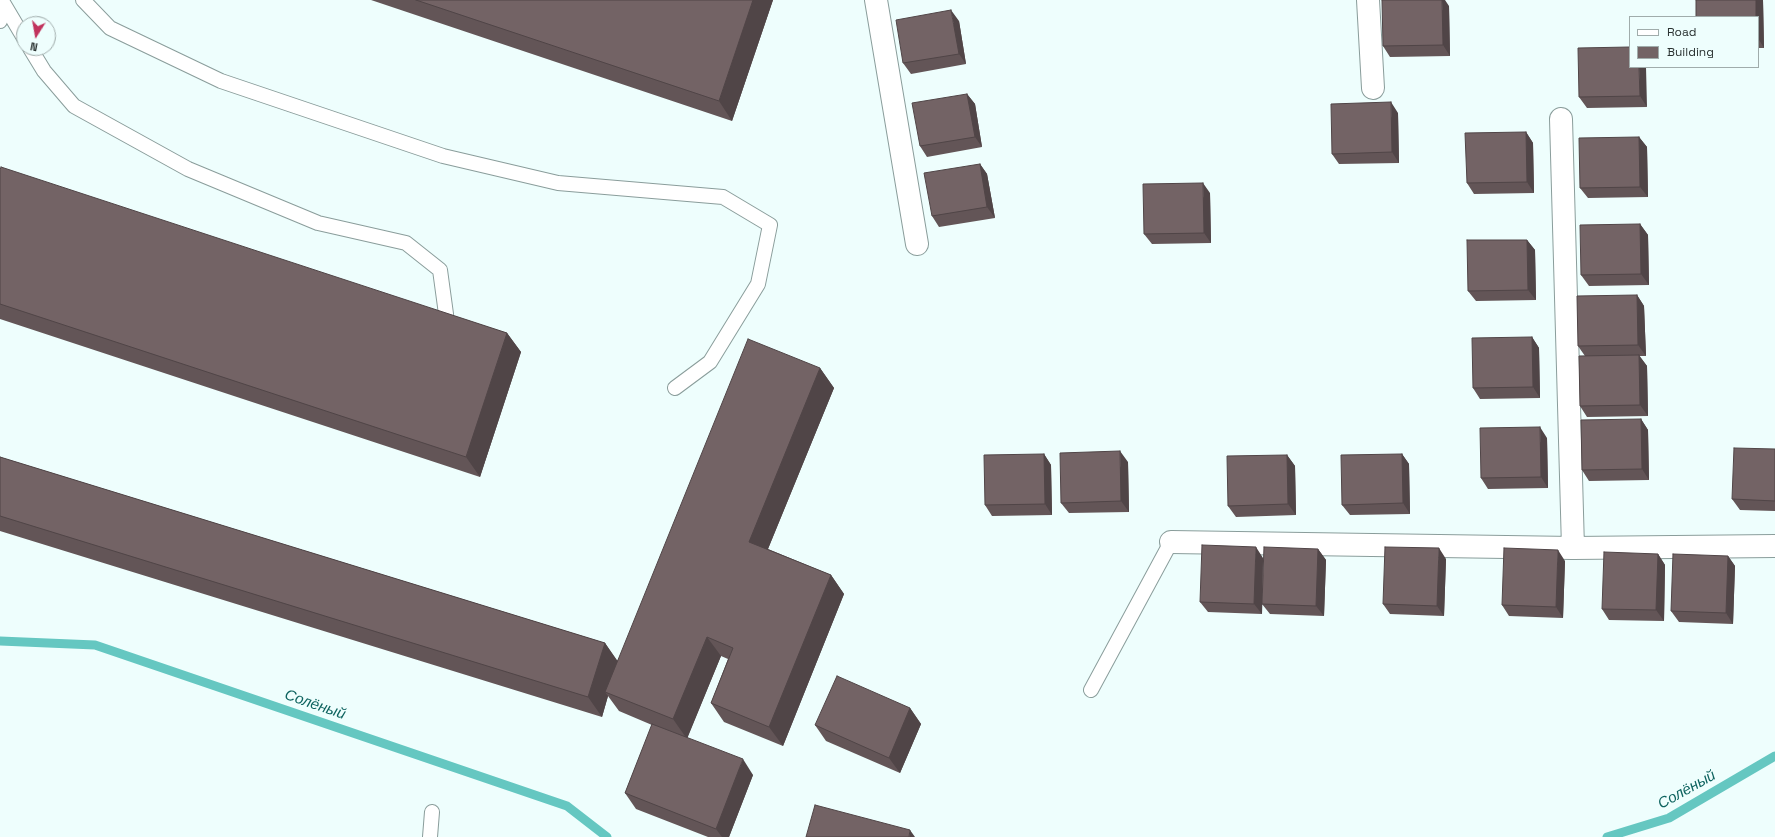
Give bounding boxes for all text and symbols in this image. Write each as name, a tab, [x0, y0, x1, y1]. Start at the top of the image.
north arrow	[16, 16, 56, 56]
legend	[1629, 16, 1759, 68]
text: Road	[1667, 24, 1696, 40]
text: N	[29, 39, 39, 54]
text: Building	[1667, 44, 1714, 60]
water label: Солёный	[282, 686, 348, 724]
water label: Солёный	[1655, 767, 1719, 813]

